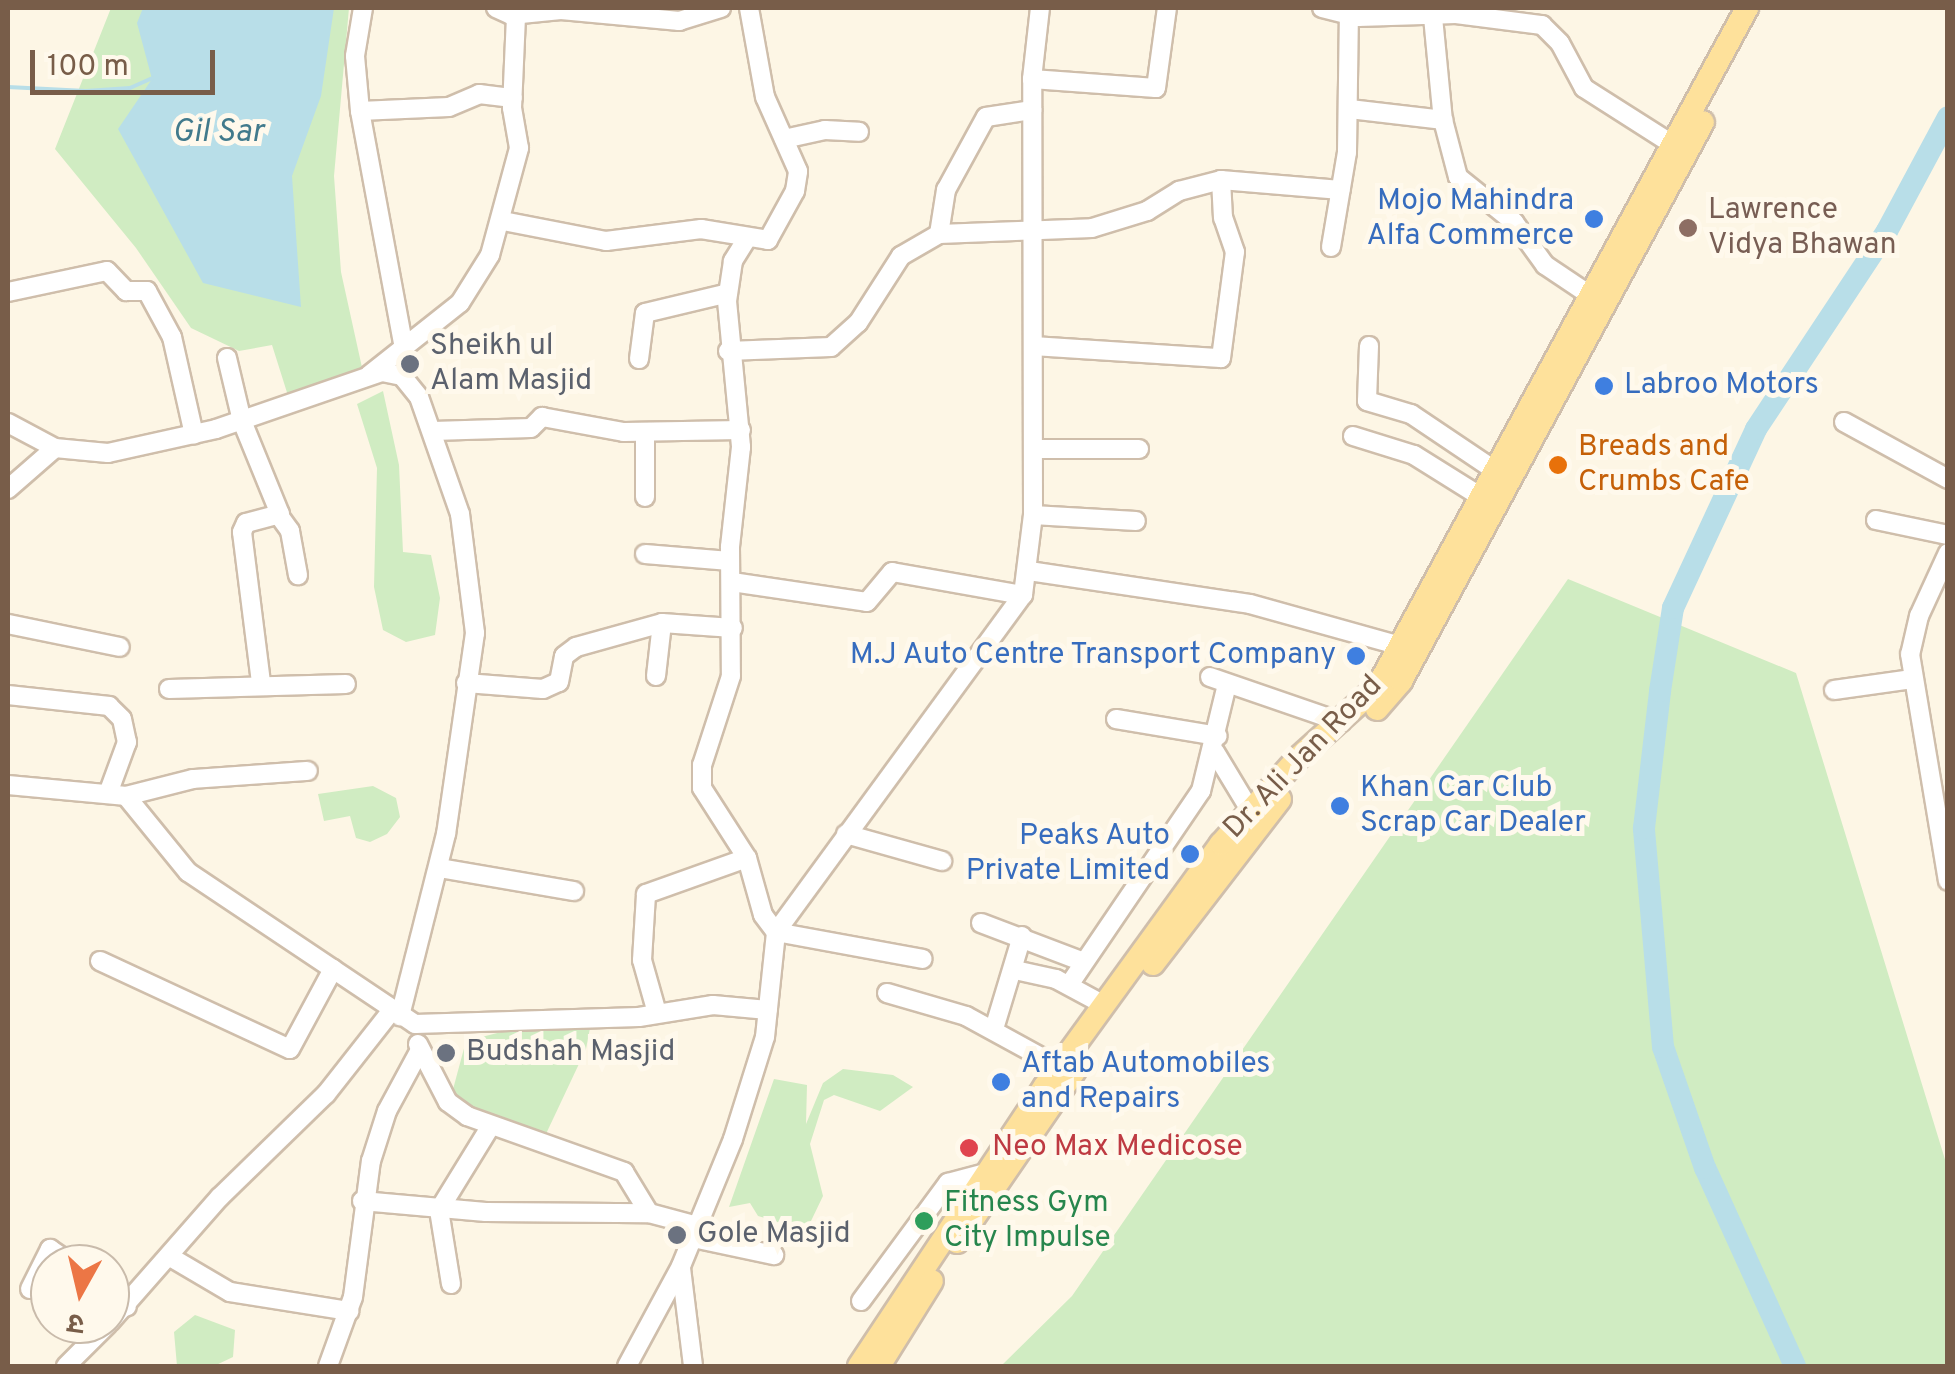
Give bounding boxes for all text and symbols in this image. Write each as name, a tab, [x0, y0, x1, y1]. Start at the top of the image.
scale bar	[35, 30, 220, 92]
text: 100 m	[47, 49, 129, 86]
water label: Gil Sar	[172, 114, 264, 152]
place label: Mojo Mahindra Alfa Commerce	[1366, 184, 1574, 254]
place label: Lawrence Vidya Bhawan	[1708, 193, 1897, 264]
marker: Mojo Mahindra Alfa Commerce	[1583, 208, 1605, 230]
marker: Lawrence Vidya Bhawan	[1677, 217, 1699, 239]
place label: Sheikh ul Alam Masjid	[430, 329, 592, 400]
marker: Sheikh ul Alam Masjid	[399, 353, 421, 375]
place label: Labroo Motors	[1624, 368, 1819, 404]
marker: Labroo Motors	[1593, 375, 1615, 397]
place label: Breads and Crumbs Cafe	[1578, 430, 1750, 500]
marker: Breads and Crumbs Cafe	[1547, 454, 1569, 476]
place label: M.J Auto Centre Transport Company	[847, 638, 1336, 674]
marker: M.J Auto Centre Transport Company	[1345, 645, 1367, 667]
street label: Dr. Ali Jan Road	[1217, 669, 1391, 847]
place label: Khan Car Club Scrap Car Dealer	[1360, 771, 1586, 842]
marker: Khan Car Club Scrap Car Dealer	[1329, 795, 1351, 817]
place label: Peaks Auto Private Limited	[966, 819, 1170, 890]
marker: Peaks Auto Private Limited	[1179, 843, 1201, 865]
place label: Budshah Masjid	[466, 1035, 675, 1071]
marker: Budshah Masjid	[435, 1042, 457, 1064]
place label: Aftab Automobiles and Repairs	[1021, 1047, 1272, 1118]
marker: Aftab Automobiles and Repairs	[990, 1071, 1012, 1093]
place label: Neo Max Medicose	[992, 1130, 1243, 1166]
marker: Neo Max Medicose	[956, 1135, 982, 1161]
place label: Fitness Gym City Impulse	[944, 1186, 1111, 1256]
marker: Fitness Gym City Impulse	[913, 1210, 935, 1232]
place label: Gole Masjid	[697, 1217, 851, 1253]
marker: Gole Masjid	[666, 1224, 688, 1246]
north arrow	[30, 1244, 130, 1344]
text: उ	[65, 1303, 87, 1341]

